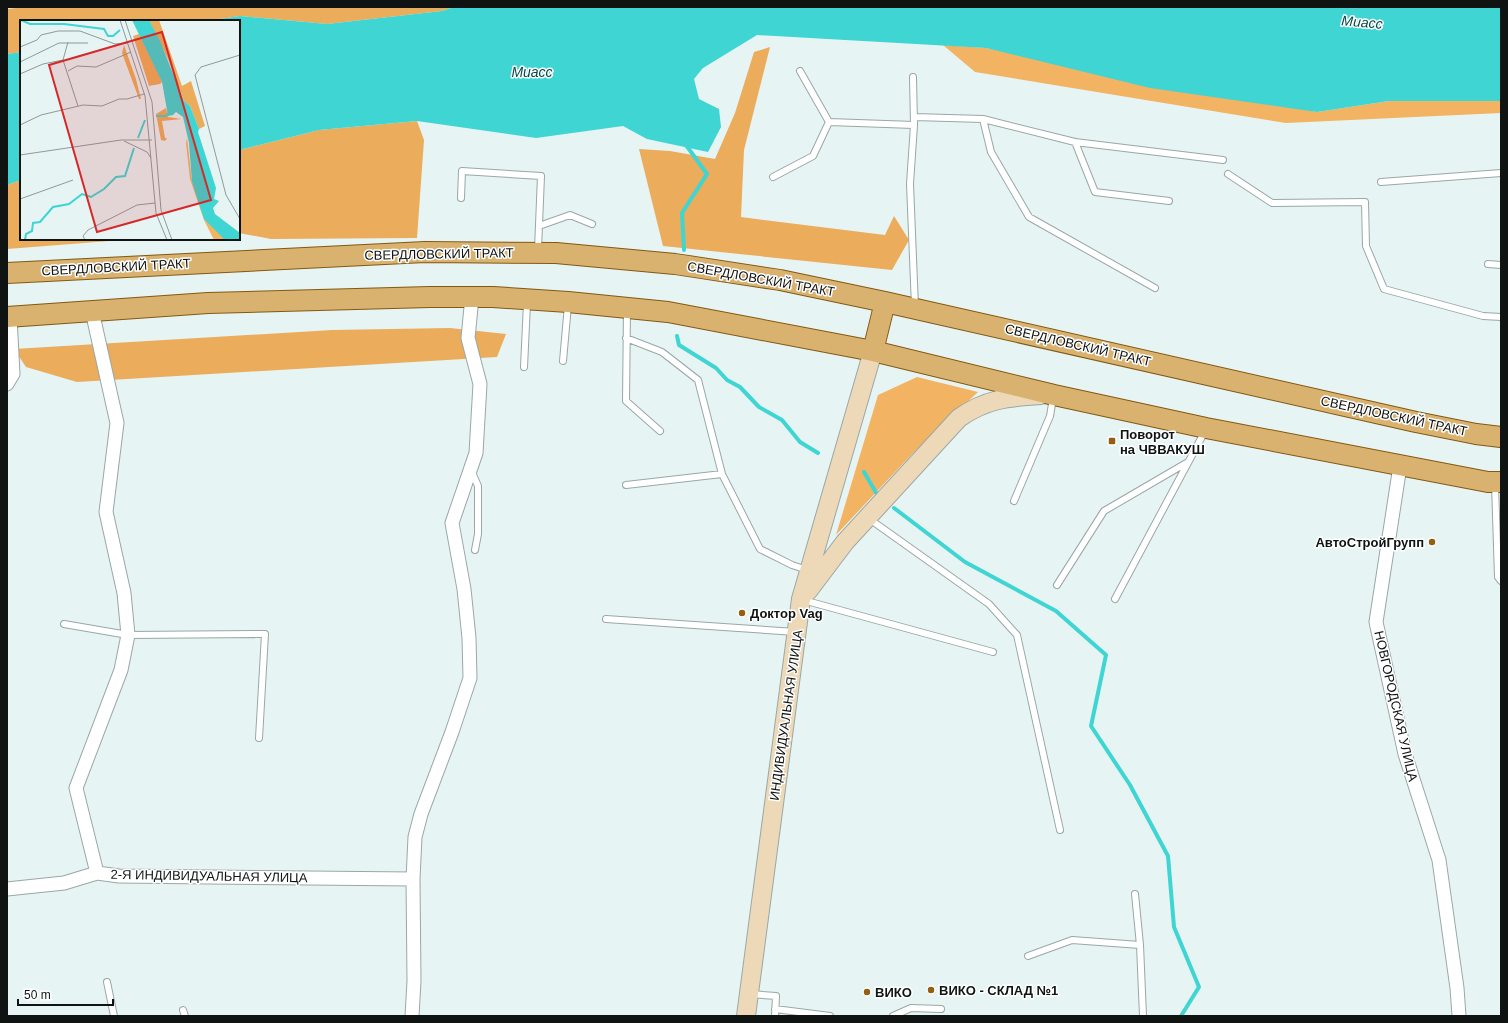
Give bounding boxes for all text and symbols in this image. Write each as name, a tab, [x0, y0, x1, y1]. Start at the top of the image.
water label: Миасс	[1341, 12, 1383, 32]
inset map	[20, 20, 240, 240]
water label: Миасс	[511, 64, 553, 80]
street label: СВЕРДЛОВСКИЙ ТРАКТ	[364, 245, 514, 263]
street label: СВЕРДЛОВСКИЙ ТРАКТ	[41, 256, 191, 278]
street label: СВЕРДЛОВСКИЙ ТРАКТ	[686, 259, 836, 299]
street label: СВЕРДЛОВСКИЙ ТРАКТ	[1004, 321, 1153, 369]
street label: СВЕРДЛОВСКИЙ ТРАКТ	[1319, 393, 1469, 439]
place label: Поворот на ЧВВАКУШ	[1120, 427, 1205, 457]
marker: Поворот на ЧВВАКУШ	[1107, 436, 1117, 446]
place label: АвтоСтройГрупп	[1315, 535, 1424, 550]
marker: АвтоСтройГрупп	[1427, 537, 1437, 547]
place label: Доктор Vag	[750, 606, 823, 621]
marker: Доктор Vag	[737, 608, 747, 618]
street label: ИНДИВИДУАЛЬНАЯ УЛИЦА	[767, 628, 805, 801]
street label: НОВГОРОДСКАЯ УЛИЦА	[1371, 629, 1421, 783]
street label: 2-Я ИНДИВИДУАЛЬНАЯ УЛИЦА	[110, 867, 308, 885]
scale bar	[18, 981, 113, 1007]
place label: ВИКО - СКЛАД №1	[939, 983, 1058, 998]
place label: ВИКО	[875, 985, 912, 1000]
marker: ВИКО - СКЛАД №1	[926, 985, 936, 995]
marker: ВИКО	[862, 987, 872, 997]
text: 50 m	[24, 988, 51, 1002]

